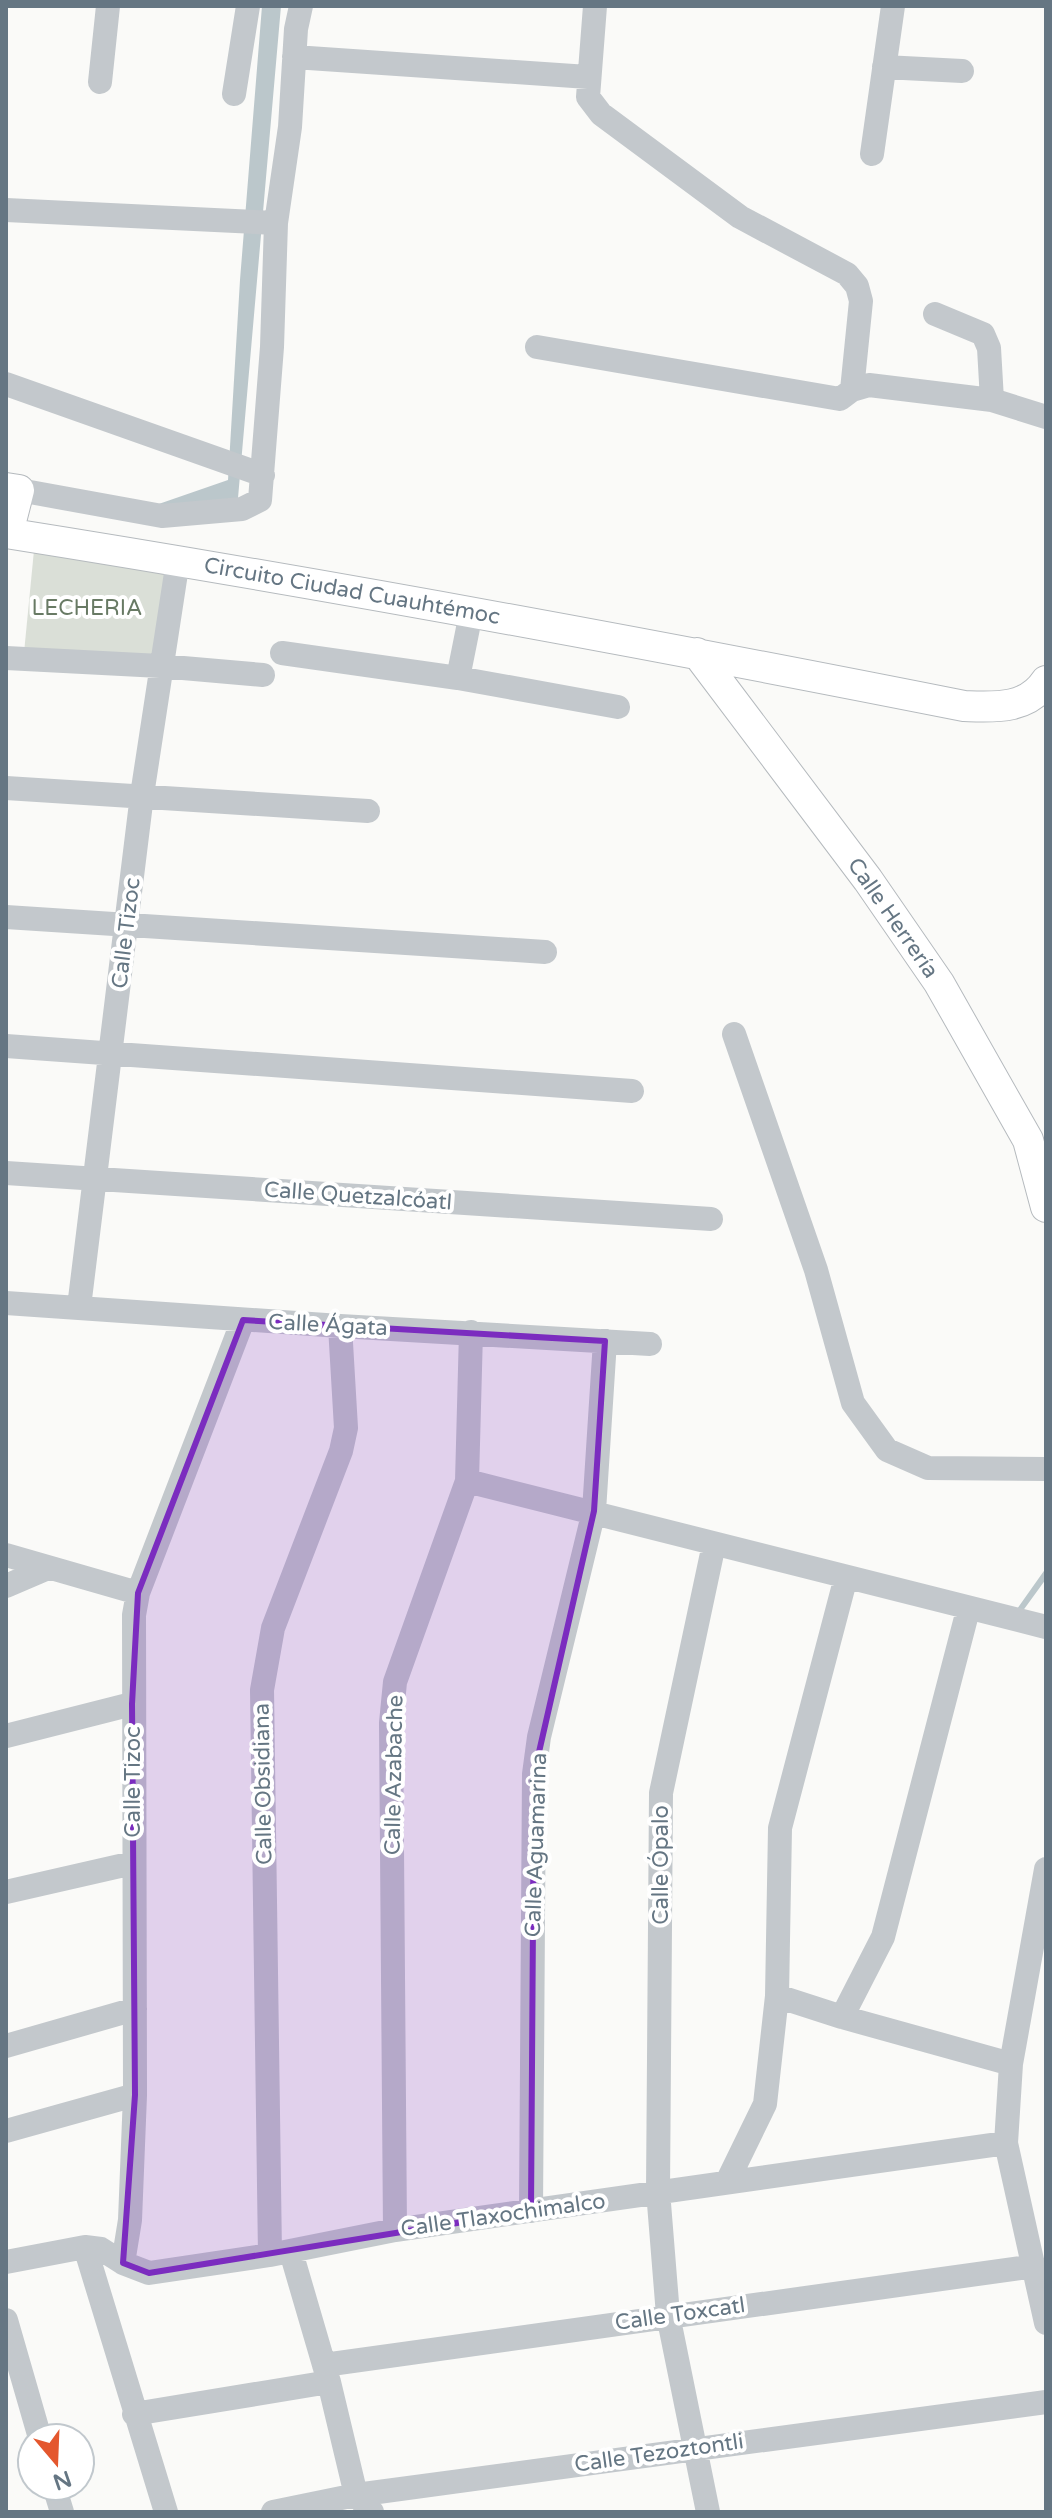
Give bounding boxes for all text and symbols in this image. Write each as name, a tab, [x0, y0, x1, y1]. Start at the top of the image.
street label: Circuito Ciudad Cuauhtémoc	[202, 552, 502, 630]
park label: LECHERIA	[32, 595, 142, 621]
street label: Calle Herrería	[842, 853, 944, 983]
street label: Calle Tizoc	[106, 876, 146, 990]
street label: Calle Quetzalcóatl	[263, 1176, 453, 1216]
street label: Calle Ágata	[268, 1308, 388, 1341]
street label: Calle Azabache	[380, 1695, 408, 1855]
street label: Calle Obsidiana	[249, 1703, 277, 1865]
street label: Calle Tizoc	[120, 1726, 146, 1838]
street label: Calle Aguamarina	[520, 1752, 552, 1938]
street label: Calle Ópalo	[647, 1805, 674, 1925]
street label: Calle Tlaxochimalco	[399, 2188, 607, 2242]
street label: Calle Toxcatl	[613, 2292, 747, 2336]
north arrow	[16, 2422, 96, 2502]
street label: Calle Tezoztontli	[573, 2428, 745, 2478]
text: N	[50, 2465, 75, 2495]

